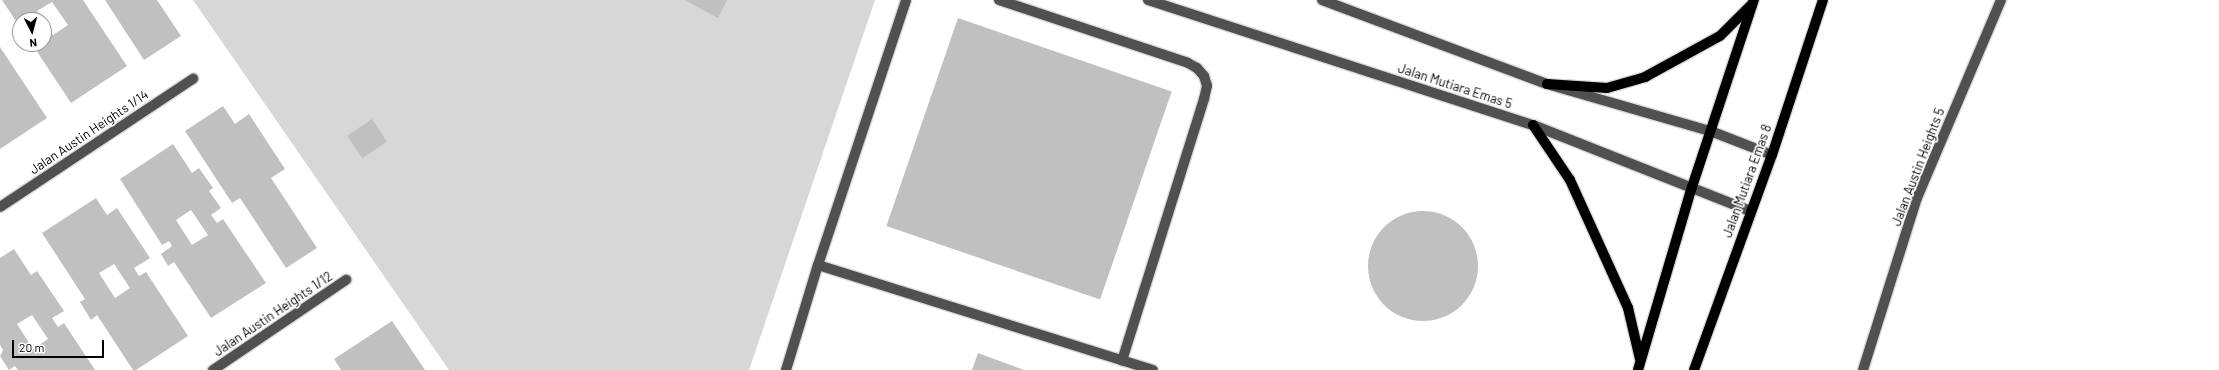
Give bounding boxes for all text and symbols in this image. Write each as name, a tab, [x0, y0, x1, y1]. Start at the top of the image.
north arrow	[12, 12, 52, 52]
text: N	[29, 37, 38, 50]
street label: Jalan Mutiara Emas 5	[1396, 60, 1514, 112]
street label: Jalan Austin Heights 1/14	[27, 86, 151, 178]
street label: Jalan Austin Heights 5	[1888, 106, 1948, 228]
street label: Jalan Mutiara Emas 8	[1719, 122, 1775, 240]
street label: Jalan Austin Heights 1/12	[211, 268, 335, 360]
scale bar	[14, 332, 106, 358]
text: 20 m	[19, 340, 45, 354]

